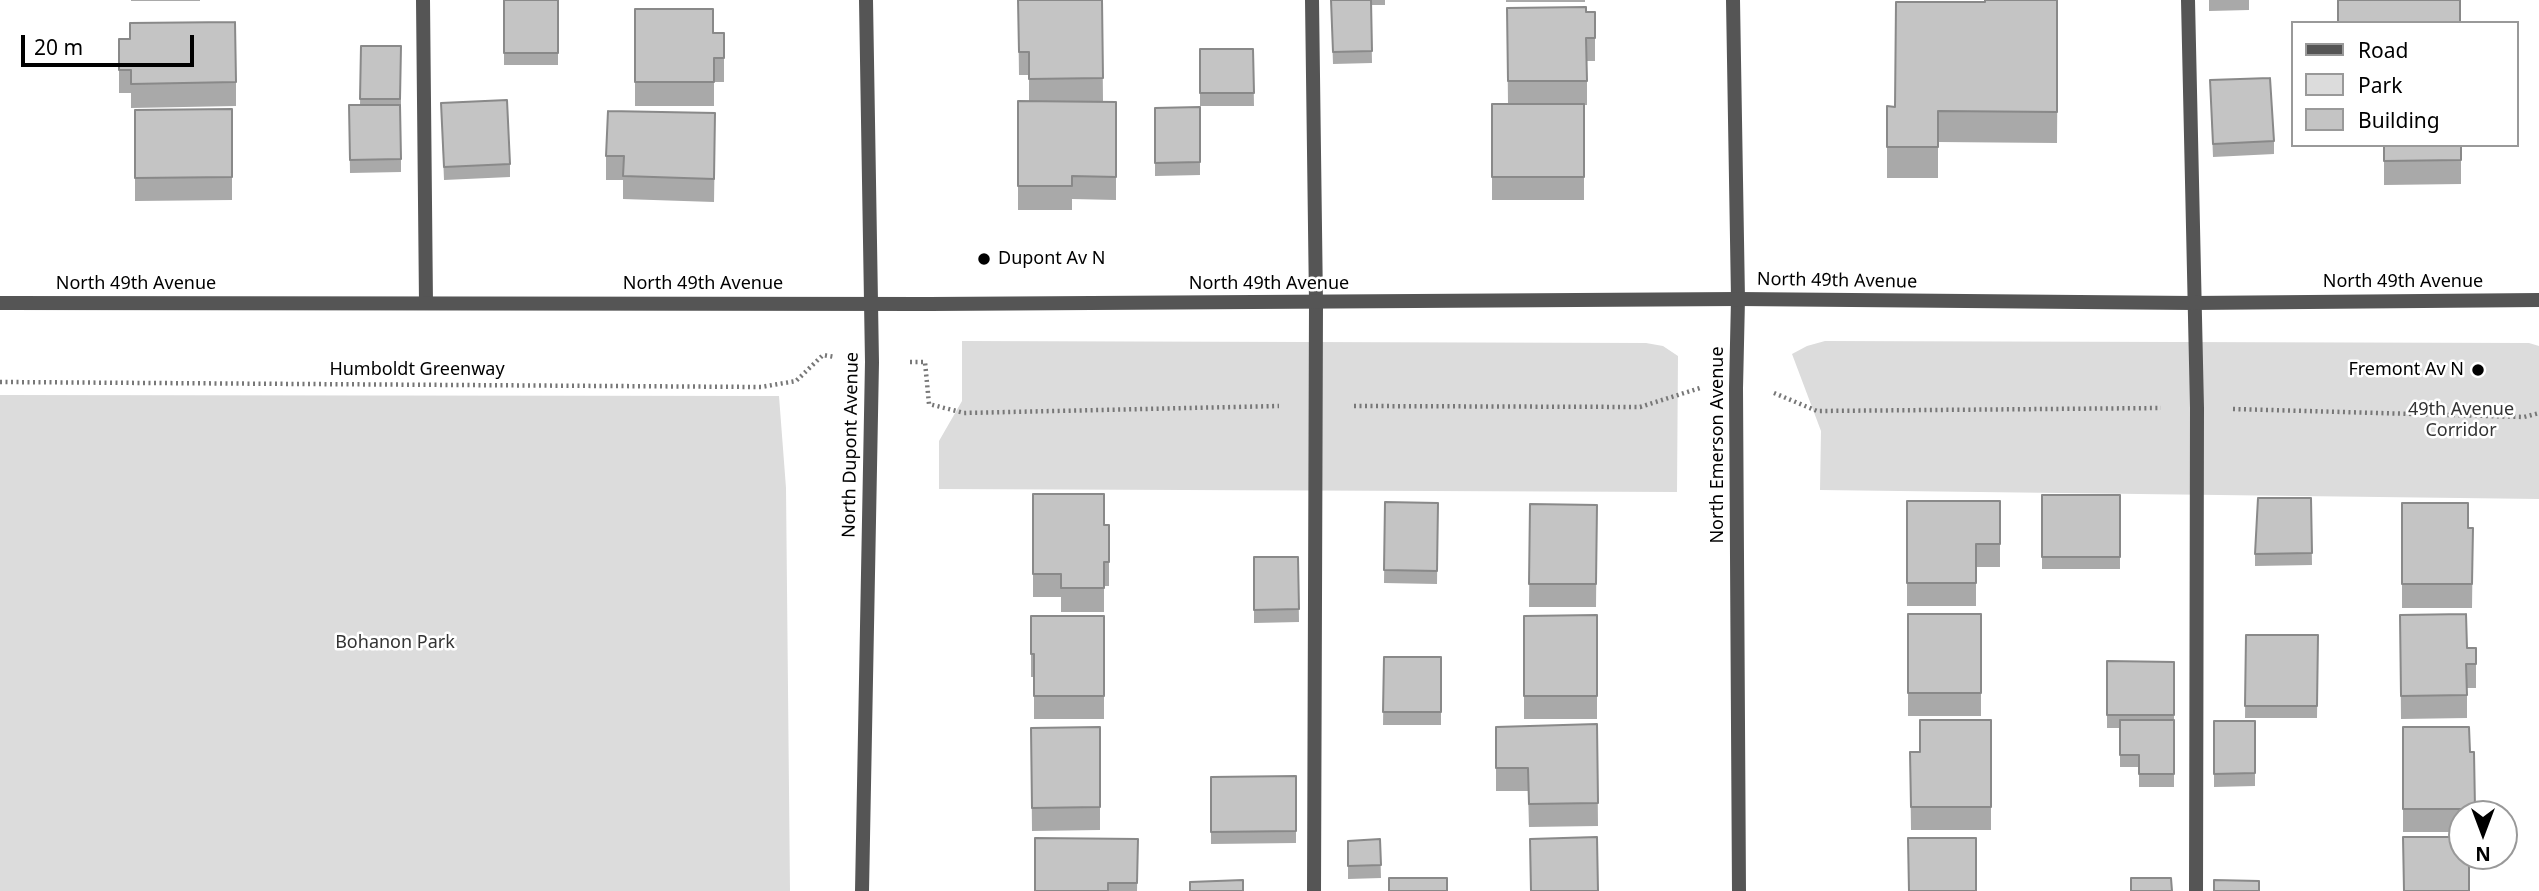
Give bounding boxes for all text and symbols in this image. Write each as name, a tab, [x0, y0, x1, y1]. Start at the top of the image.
scale bar	[24, 21, 198, 65]
legend	[2290, 21, 2518, 147]
text: 20 m	[34, 33, 83, 61]
text: Road	[2358, 36, 2408, 64]
text: Park	[2358, 71, 2402, 99]
text: Building	[2358, 106, 2440, 134]
place label: Dupont Av N	[998, 248, 1106, 270]
marker: Dupont Av N	[976, 251, 992, 267]
street label: North 49th Avenue	[1757, 269, 1917, 293]
street label: North 49th Avenue	[2323, 271, 2483, 293]
street label: North 49th Avenue	[56, 273, 216, 295]
street label: North 49th Avenue	[623, 273, 783, 295]
street label: North 49th Avenue	[1189, 273, 1349, 295]
street label: North Emerson Avenue	[1707, 346, 1729, 544]
street label: North Dupont Avenue	[839, 352, 863, 538]
street label: Humboldt Greenway	[329, 359, 505, 381]
place label: Fremont Av N	[2348, 359, 2464, 381]
marker: Fremont Av N	[2470, 362, 2486, 378]
park label: 49th Avenue Corridor	[2408, 399, 2514, 442]
park label: Bohanon Park	[335, 632, 455, 654]
north arrow	[2448, 800, 2518, 870]
text: N	[2475, 841, 2491, 867]

